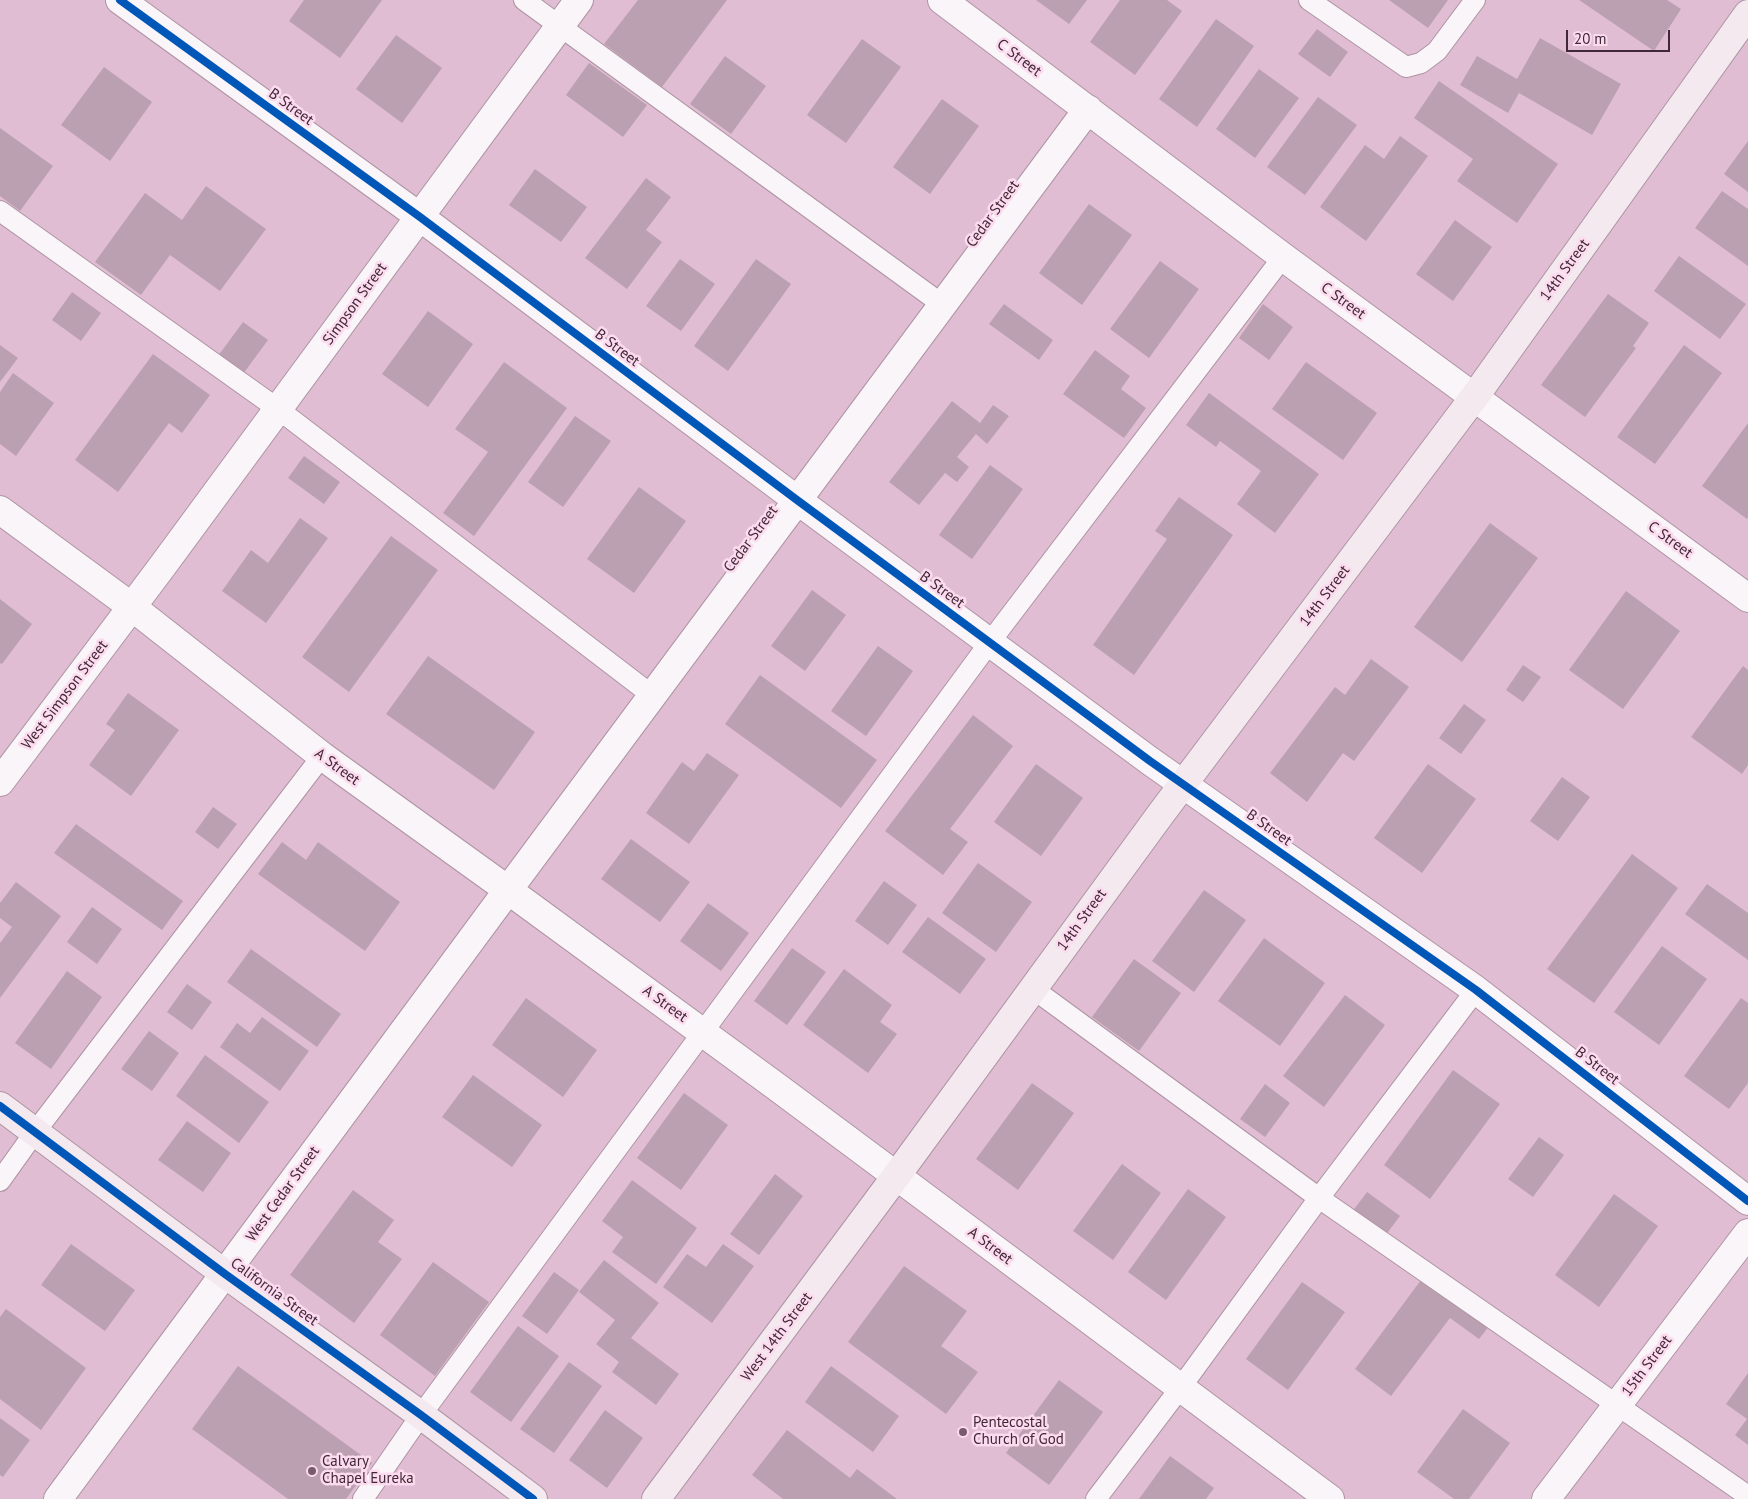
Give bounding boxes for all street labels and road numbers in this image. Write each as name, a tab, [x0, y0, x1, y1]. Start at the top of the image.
street label: C Street	[993, 36, 1045, 80]
street label: B Street	[265, 85, 317, 129]
street label: Cedar Street	[963, 177, 1023, 251]
street label: 14th Street	[1537, 236, 1593, 304]
street label: Simpson Street	[319, 259, 391, 349]
street label: C Street	[1317, 279, 1369, 323]
street label: B Street	[591, 325, 643, 371]
street label: Cedar Street	[720, 502, 782, 576]
street label: C Street	[1644, 518, 1696, 562]
street label: 14th Street	[1296, 562, 1354, 630]
street label: B Street	[916, 568, 968, 612]
street label: West Simpson Street	[18, 637, 112, 753]
street label: A Street	[311, 745, 363, 789]
street label: B Street	[1243, 806, 1295, 850]
street label: 14th Street	[1054, 886, 1110, 954]
street label: A Street	[639, 982, 691, 1026]
street label: B Street	[1571, 1043, 1623, 1089]
street label: West Cedar Street	[242, 1143, 324, 1245]
street label: A Street	[964, 1223, 1016, 1269]
street label: California Street	[227, 1254, 321, 1330]
street label: West 14th Street	[738, 1289, 816, 1385]
street label: 15th Street	[1618, 1332, 1676, 1400]

